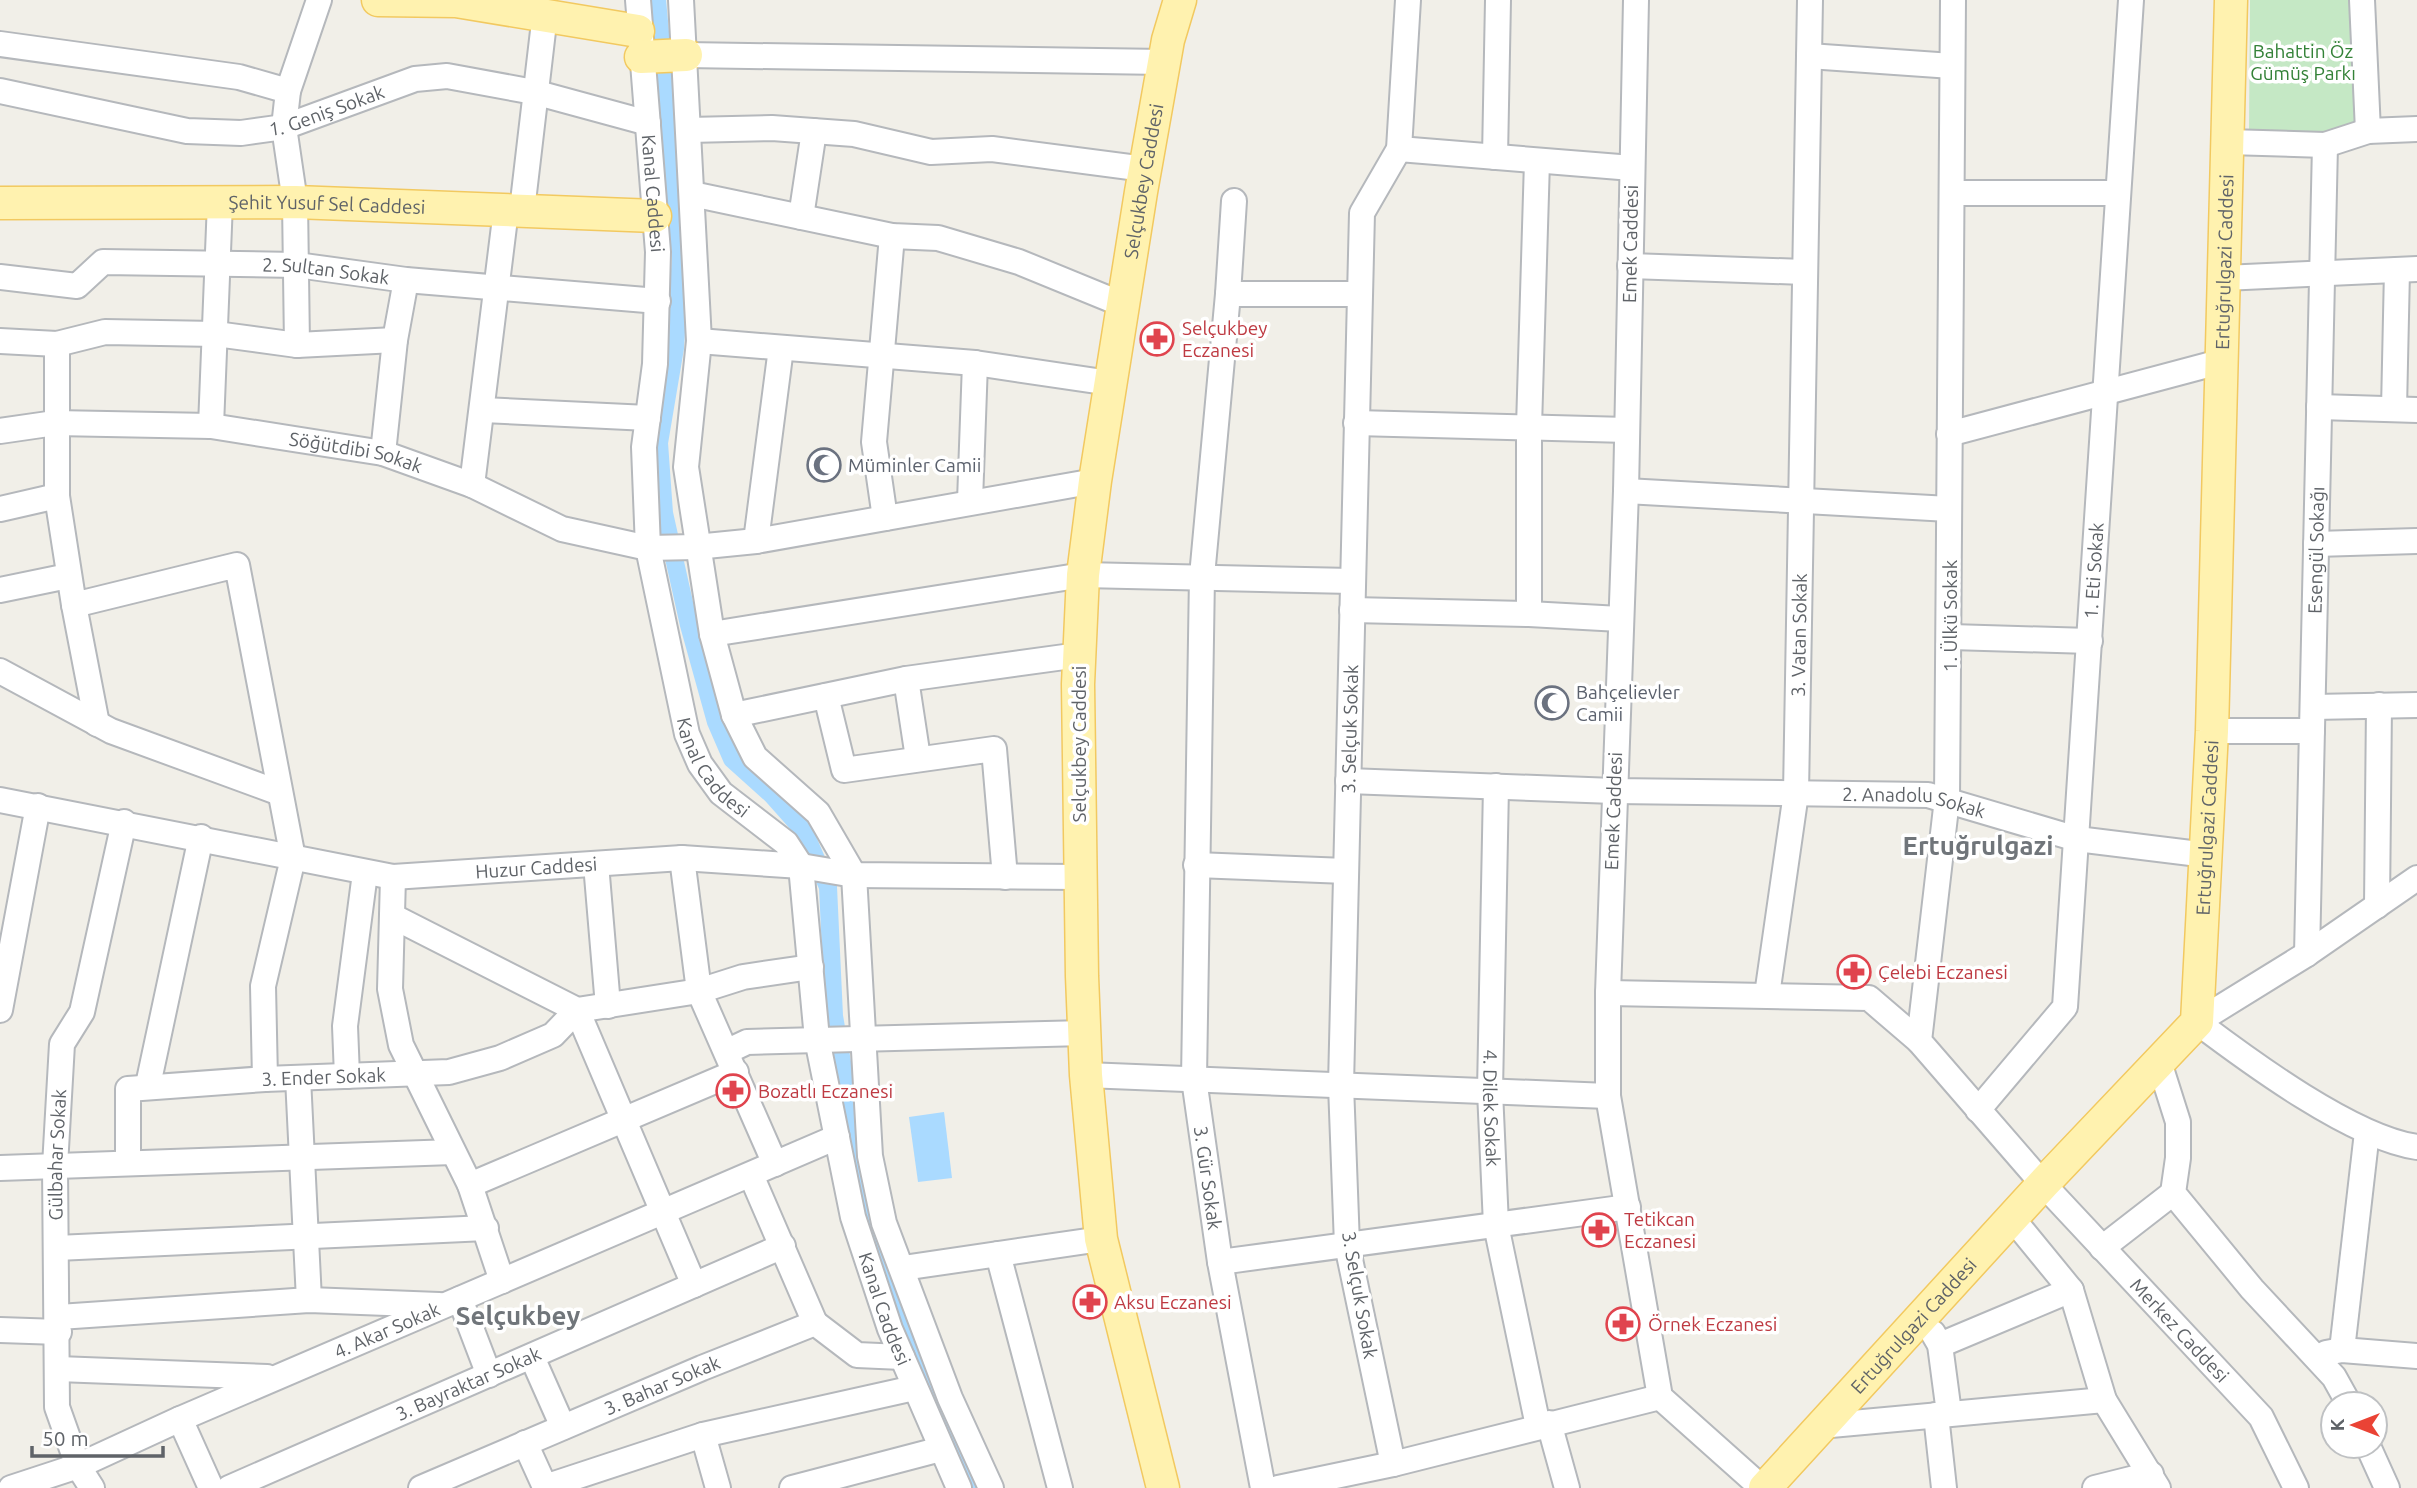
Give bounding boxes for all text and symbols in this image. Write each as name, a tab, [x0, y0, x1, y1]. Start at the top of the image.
park label: Bahattin Öz Gümüş Parkı	[2250, 40, 2356, 84]
street label: 1. Geniş Sokak	[267, 80, 388, 140]
street label: Selçukbey Caddesi	[1120, 102, 1167, 260]
street label: Kanal Caddesi	[638, 134, 669, 253]
street label: Ertuğrulgazi Caddesi	[2211, 174, 2237, 350]
street label: Emek Caddesi	[1618, 185, 1642, 303]
street label: Şehit Yusuf Sel Caddesi	[229, 191, 426, 218]
street label: 2. Sultan Sokak	[262, 253, 391, 289]
place label: Selçukbey Eczanesi	[1182, 317, 1267, 361]
pharmacy icon: Selçukbey Eczanesi	[1138, 320, 1176, 358]
street label: Söğütdibi Sokak	[288, 427, 426, 477]
mosque icon: Müminler Camii	[805, 446, 843, 484]
place label: Müminler Camii	[848, 454, 981, 476]
street label: Esengül Sokağı	[2304, 486, 2328, 614]
street label: 1. Eti Sokak	[2079, 521, 2108, 620]
street label: 1. Ülkü Sokak	[1939, 559, 1961, 672]
street label: 3. Vatan Sokak	[1787, 573, 1811, 697]
street label: 3. Selçuk Sokak	[1337, 664, 1362, 794]
street label: Selçukbey Caddesi	[1068, 666, 1090, 822]
place label: Bahçelievler Camii	[1576, 681, 1680, 725]
mosque icon: Bahçelievler Camii	[1533, 684, 1571, 722]
street label: Kanal Caddesi	[673, 715, 754, 822]
street label: Ertuğrulgazi Caddesi	[2192, 739, 2223, 916]
street label: Emek Caddesi	[1600, 751, 1626, 871]
street label: 2. Anadolu Sokak	[1842, 783, 1988, 822]
district label: Ertuğrulgazi	[1902, 831, 2054, 860]
street label: Huzur Caddesi	[474, 853, 598, 883]
pharmacy icon: Çelebi Eczanesi	[1835, 953, 1873, 991]
place label: Çelebi Eczanesi	[1878, 961, 2008, 983]
street label: 4. Dilek Sokak	[1479, 1049, 1504, 1167]
street label: 3. Ender Sokak	[261, 1063, 387, 1090]
pharmacy icon: Bozatlı Eczanesi	[714, 1072, 752, 1110]
place label: Bozatlı Eczanesi	[758, 1080, 893, 1102]
street label: Gülbahar Sokak	[44, 1088, 70, 1221]
street label: 3. Gür Sokak	[1190, 1125, 1226, 1232]
place label: Tetikcan Eczanesi	[1624, 1208, 1696, 1252]
pharmacy icon: Tetikcan Eczanesi	[1580, 1211, 1618, 1249]
street label: 3. Selçuk Sokak	[1338, 1230, 1382, 1361]
street label: Kanal Caddesi	[854, 1249, 915, 1368]
street label: Ertuğrulgazi Caddesi	[1846, 1253, 1981, 1398]
street label: Merkez Caddesi	[2126, 1274, 2234, 1387]
pharmacy icon: Aksu Eczanesi	[1071, 1283, 1109, 1321]
place label: Aksu Eczanesi	[1114, 1291, 1232, 1313]
street label: 4. Akar Sokak	[331, 1298, 444, 1363]
district label: Selçukbey	[456, 1301, 580, 1331]
pharmacy icon: Örnek Eczanesi	[1604, 1305, 1642, 1343]
place label: Örnek Eczanesi	[1648, 1313, 1777, 1335]
street label: 3. Bayraktar Sokak	[392, 1342, 544, 1425]
street label: 3. Bahar Sokak	[601, 1351, 724, 1420]
north arrow	[2319, 1390, 2389, 1460]
scale bar	[32, 1414, 163, 1458]
text: K	[2326, 1418, 2348, 1431]
text: 50 m	[42, 1426, 89, 1450]

